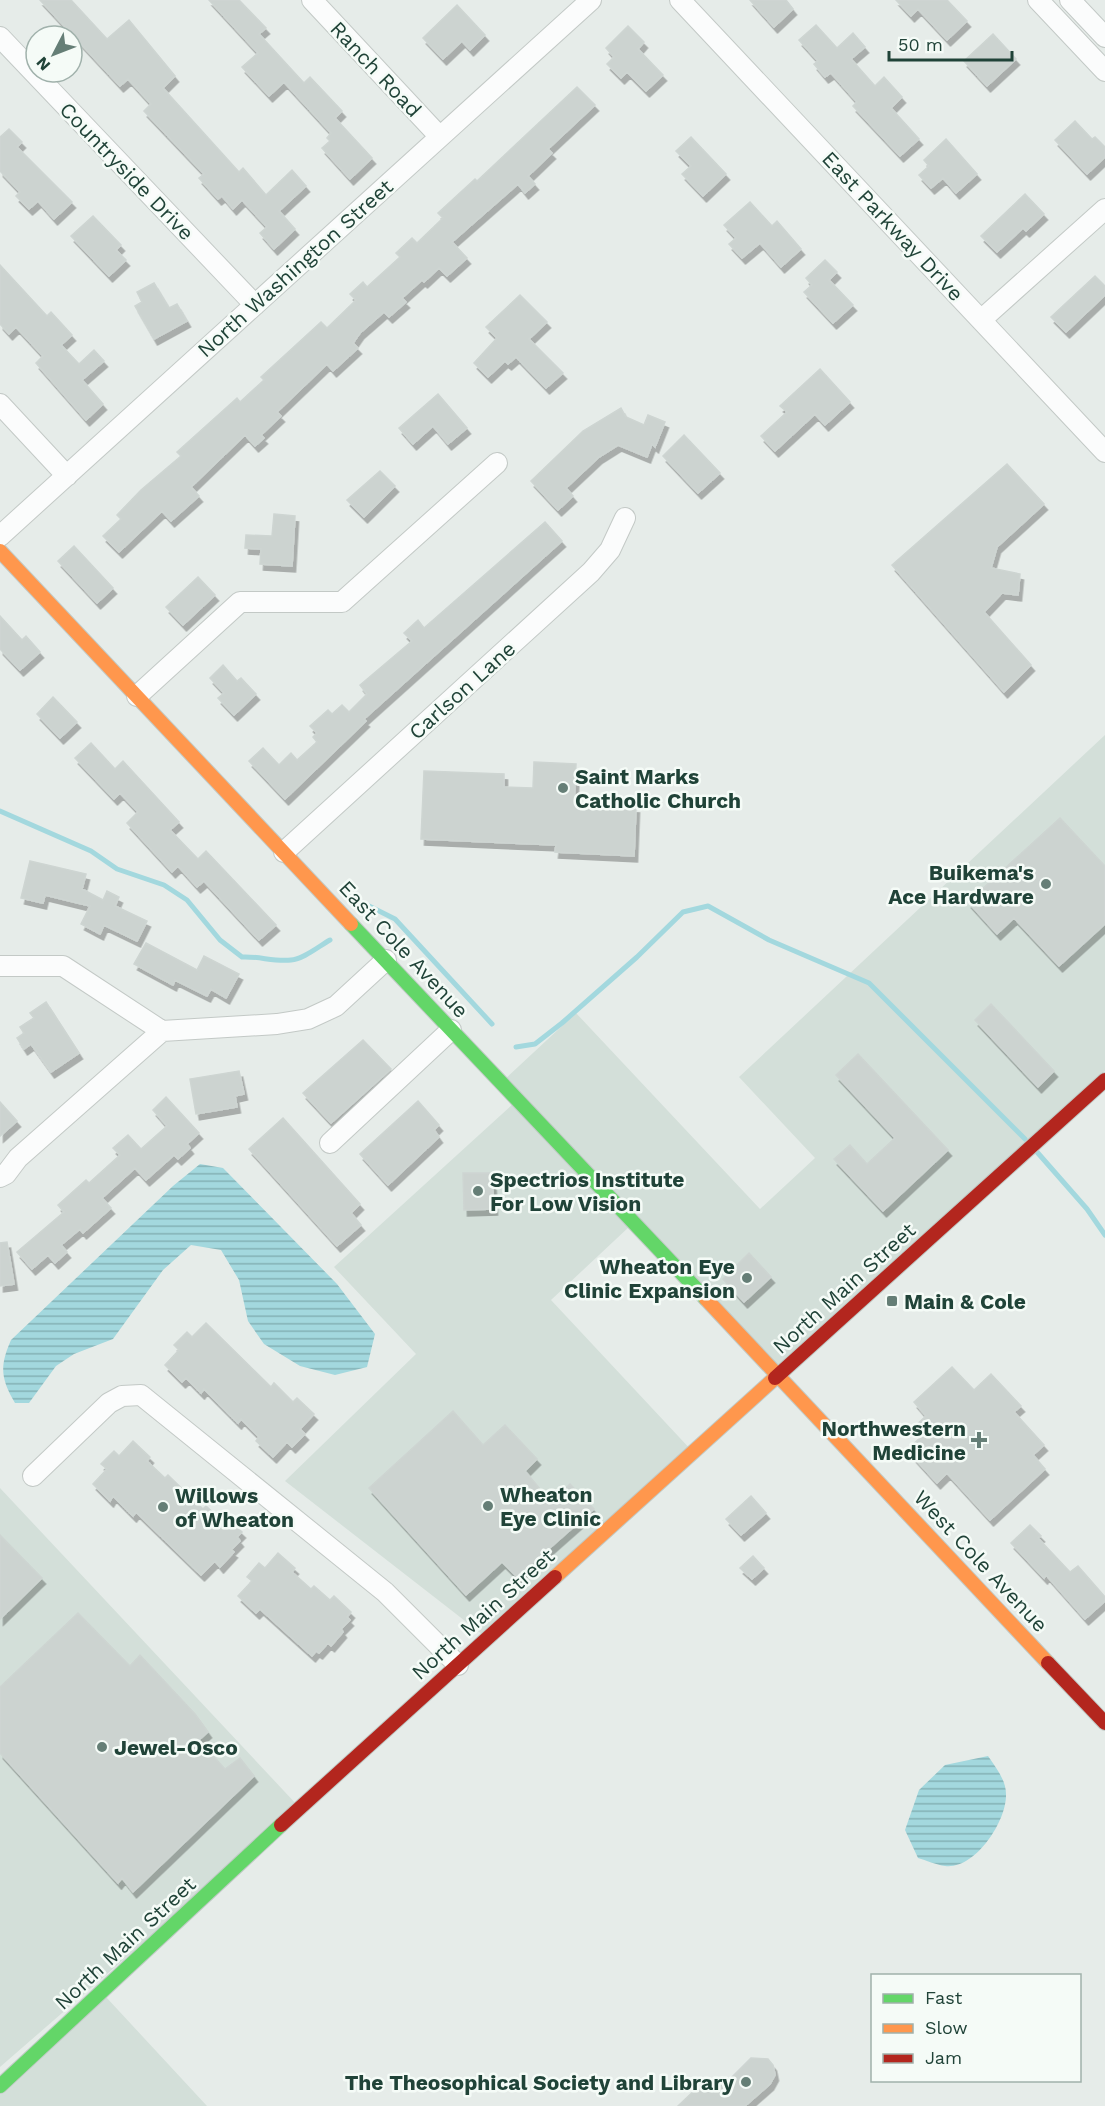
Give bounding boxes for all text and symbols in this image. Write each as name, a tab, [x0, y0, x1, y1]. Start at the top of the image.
street label: Ranch Road	[325, 16, 427, 122]
north arrow	[24, 24, 84, 84]
scale bar	[889, 24, 1012, 62]
text: 50 m	[898, 34, 943, 55]
text: N	[32, 53, 54, 74]
street label: Countryside Drive	[55, 97, 199, 245]
street label: East Parkway Drive	[817, 146, 969, 306]
street label: North Washington Street	[192, 174, 398, 362]
street label: Carlson Lane	[404, 636, 520, 744]
place label: Saint Marks Catholic Church	[575, 764, 741, 813]
marker: Saint Marks Catholic Church	[556, 781, 570, 795]
place label: Buikema's Ace Hardware	[888, 860, 1034, 909]
street label: East Cole Avenue	[334, 875, 474, 1023]
marker: Buikema's Ace Hardware	[1039, 877, 1053, 891]
place label: Spectrios Institute For Low Vision	[490, 1167, 684, 1216]
marker: Spectrios Institute For Low Vision	[471, 1184, 485, 1198]
street label: North Main Street	[767, 1217, 921, 1359]
place label: Wheaton Eye Clinic Expansion	[564, 1254, 735, 1303]
marker: Wheaton Eye Clinic Expansion	[740, 1271, 754, 1285]
place label: Main & Cole	[904, 1289, 1026, 1314]
marker: Main & Cole	[885, 1294, 899, 1308]
place label: Northwestern Medicine	[821, 1416, 966, 1465]
marker: Northwestern Medicine	[970, 1431, 988, 1449]
place label: Wheaton Eye Clinic	[500, 1482, 601, 1531]
place label: Willows of Wheaton	[175, 1483, 294, 1532]
street label: West Cole Avenue	[909, 1485, 1053, 1637]
marker: Wheaton Eye Clinic	[481, 1499, 495, 1513]
marker: Willows of Wheaton	[156, 1500, 170, 1514]
street label: North Main Street	[406, 1543, 560, 1685]
place label: Jewel-Osco	[114, 1735, 238, 1760]
marker: Jewel-Osco	[95, 1740, 109, 1754]
street label: North Main Street	[49, 1871, 201, 2015]
legend	[871, 1974, 1081, 2082]
text: Fast	[925, 1987, 963, 2008]
text: Slow	[925, 2017, 968, 2038]
text: Jam	[925, 2047, 962, 2068]
place label: The Theosophical Society and Library	[345, 2070, 734, 2095]
marker: The Theosophical Society and Library	[739, 2075, 753, 2089]

